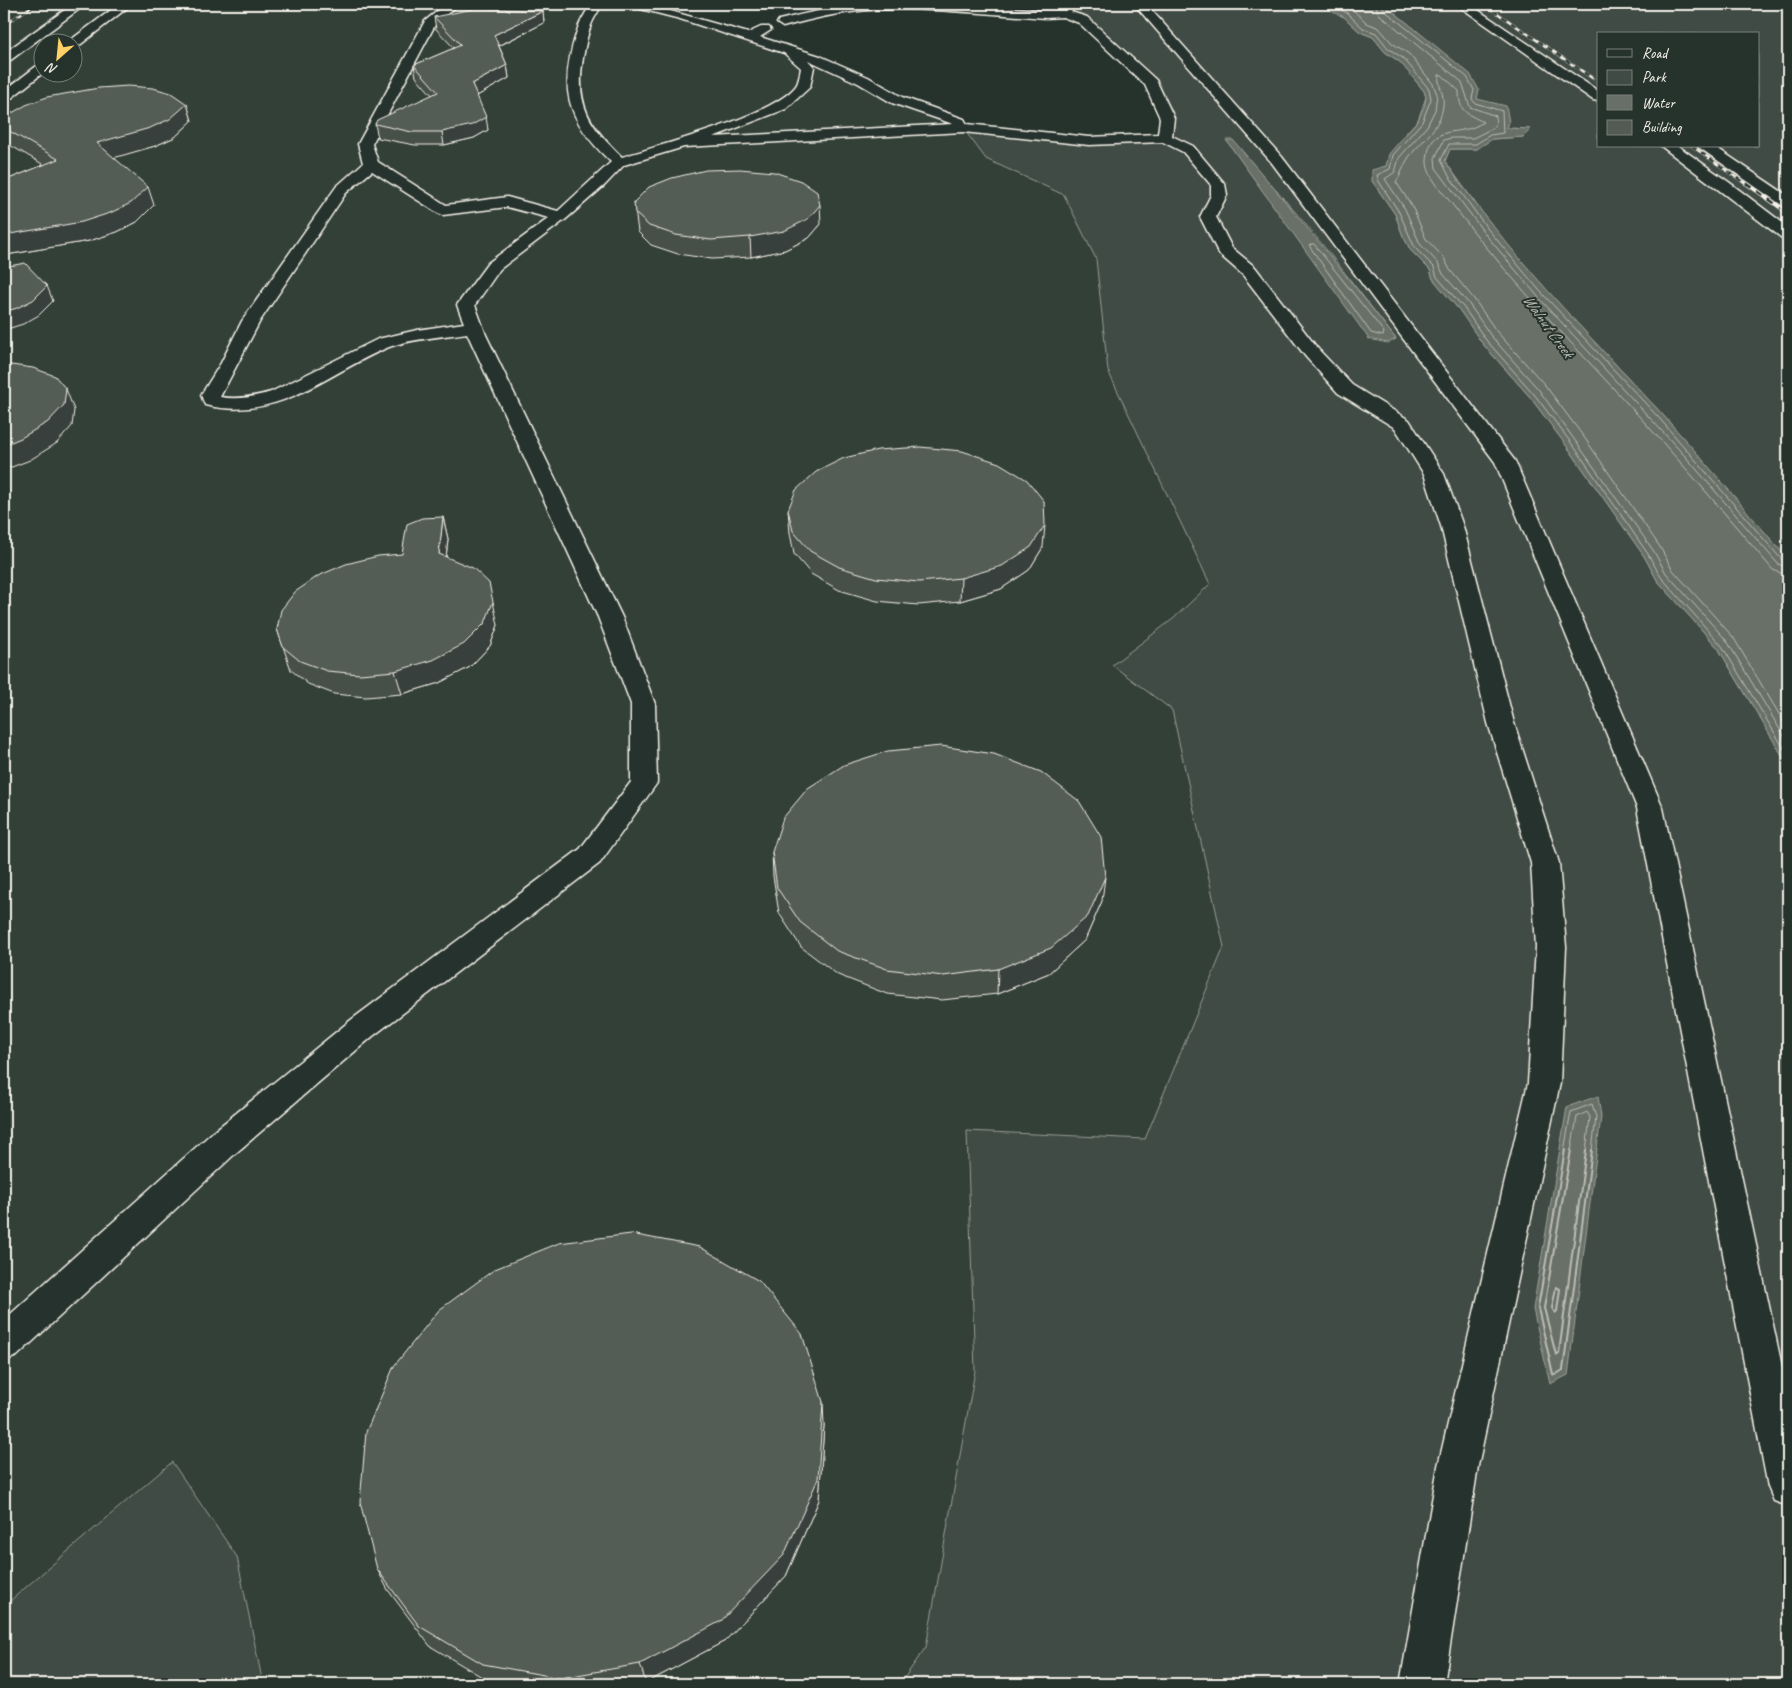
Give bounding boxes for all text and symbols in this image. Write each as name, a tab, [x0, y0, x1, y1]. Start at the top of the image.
north arrow	[32, 32, 82, 82]
legend	[1597, 32, 1760, 148]
text: Road	[1642, 44, 1669, 63]
text: N	[43, 59, 60, 79]
text: Park	[1642, 68, 1667, 87]
text: Water	[1642, 94, 1676, 113]
text: Building	[1642, 118, 1682, 137]
water label: Walnut Creek	[1518, 291, 1579, 364]

